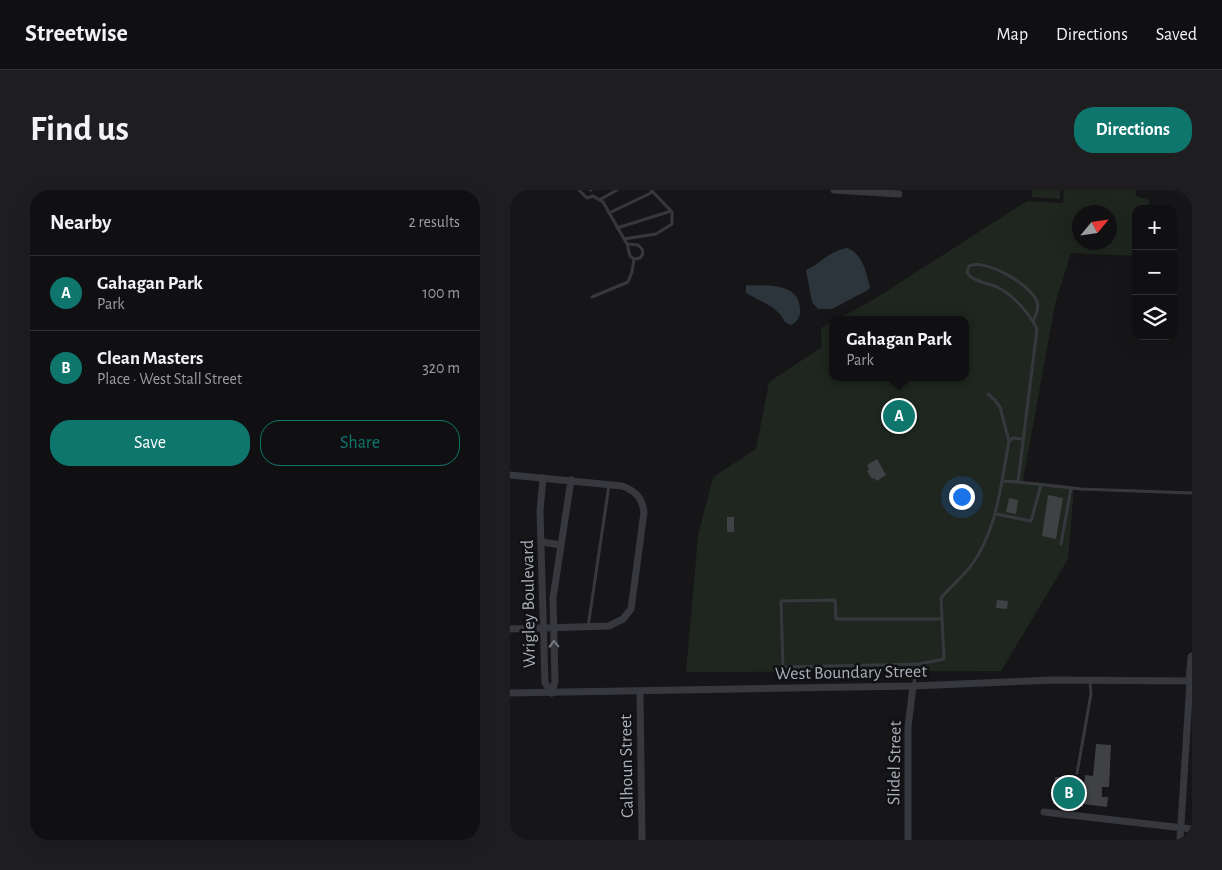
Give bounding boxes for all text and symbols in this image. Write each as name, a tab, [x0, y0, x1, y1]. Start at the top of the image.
text: Streetwise	[25, 22, 128, 46]
text: Map	[997, 26, 1028, 44]
text: Directions	[1056, 26, 1128, 44]
text: Saved	[1156, 26, 1197, 44]
button: Directions	[1074, 107, 1192, 153]
text: Find us	[30, 112, 129, 147]
north arrow	[1072, 205, 1117, 250]
map controls	[1132, 205, 1177, 340]
button: +	[1132, 205, 1177, 250]
text: Nearby	[50, 212, 111, 233]
text: 2 results	[408, 214, 460, 230]
button: −	[1132, 250, 1177, 295]
text: Gahagan Park	[97, 274, 203, 293]
text: A	[61, 285, 71, 301]
text: 100 m	[422, 285, 460, 301]
button: layers	[1132, 295, 1177, 340]
text: Park	[97, 296, 125, 312]
popup	[829, 316, 969, 381]
text: Gahagan Park	[846, 330, 952, 349]
text: Clean Masters	[97, 349, 203, 368]
text: Park	[846, 352, 874, 368]
text: B	[61, 360, 71, 376]
text: 320 m	[422, 360, 460, 376]
text: Place · West Stall Street	[97, 371, 242, 387]
pin: A	[883, 397, 915, 435]
button: Save	[50, 420, 250, 466]
button: Share	[260, 420, 460, 466]
your location	[949, 484, 975, 510]
street label: Wrigley Boulevard	[519, 540, 539, 668]
one-way arrow	[548, 640, 559, 648]
street label: West Boundary Street	[775, 663, 927, 683]
street label: Calhoun Street	[617, 714, 637, 818]
street label: Slidel Street	[885, 720, 905, 805]
pin: B	[1053, 774, 1085, 812]

